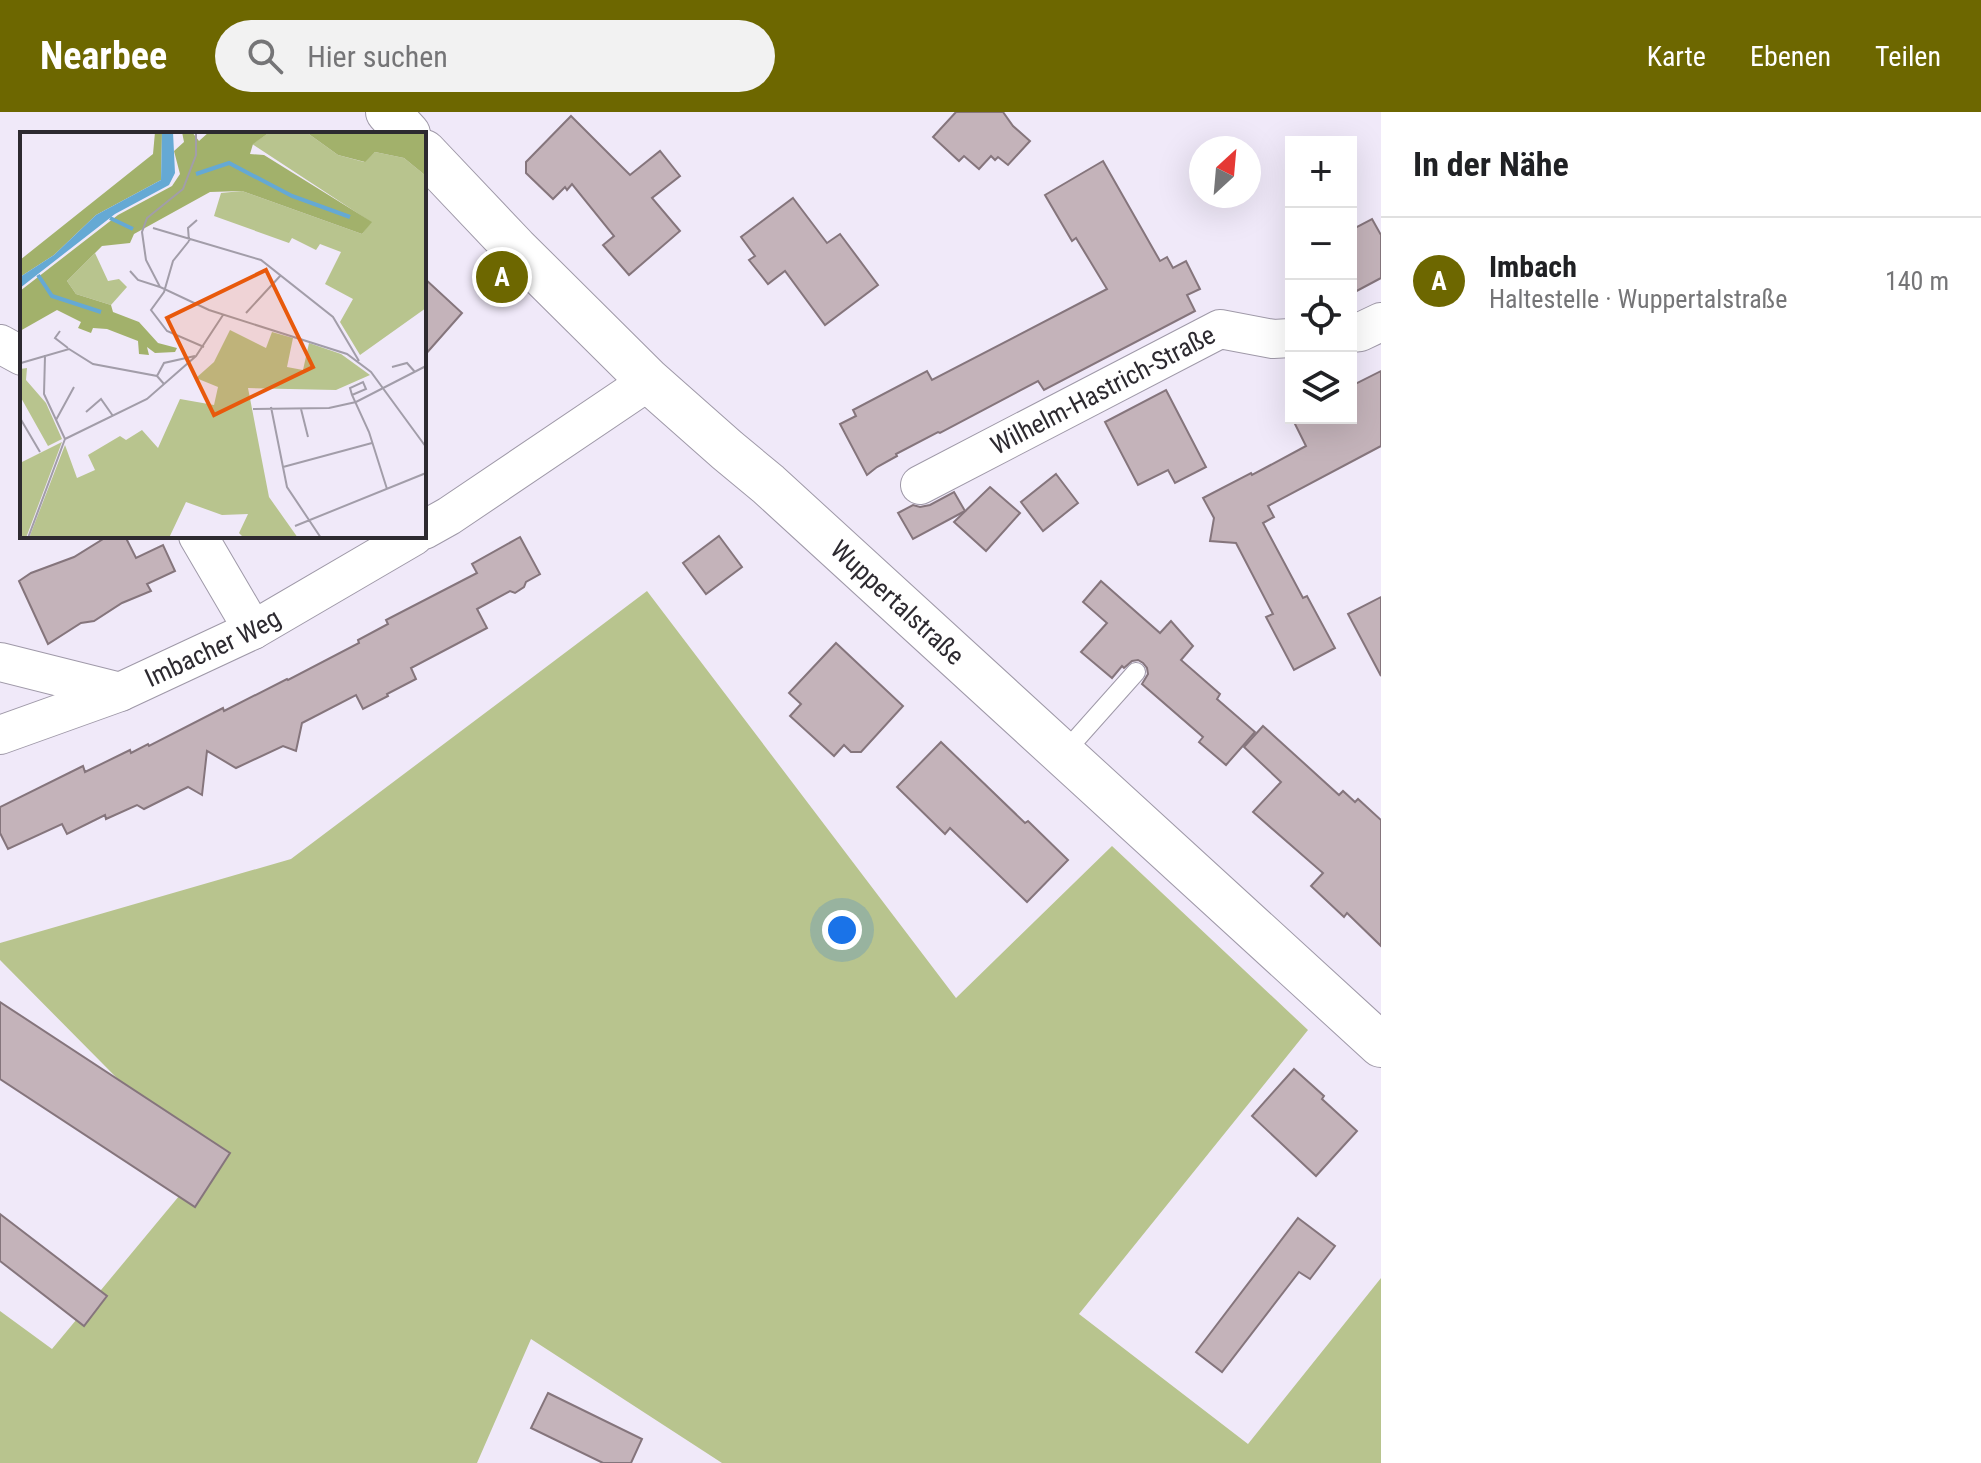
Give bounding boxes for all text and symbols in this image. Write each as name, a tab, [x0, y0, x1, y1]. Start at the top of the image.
search box	[215, 20, 775, 92]
text: Nearbee	[40, 34, 167, 78]
icon: search	[243, 34, 287, 78]
text: Hier suchen	[307, 39, 448, 74]
text: Karte	[1647, 40, 1706, 73]
text: Ebenen	[1750, 40, 1831, 73]
text: Teilen	[1875, 40, 1941, 73]
inset map	[20, 132, 426, 538]
north arrow	[1189, 136, 1261, 208]
map controls	[1285, 136, 1357, 424]
button: +	[1285, 136, 1357, 208]
text: In der Nähe	[1413, 144, 1569, 184]
button: −	[1285, 208, 1357, 280]
pin: A	[476, 247, 528, 307]
text: Imbach	[1489, 249, 1577, 284]
text: A	[1431, 266, 1447, 296]
text: 140 m	[1885, 266, 1949, 296]
button: locate	[1285, 280, 1357, 352]
text: Haltestelle · Wuppertalstraße	[1489, 284, 1787, 314]
street label: Wilhelm-Hastrich-Straße	[986, 319, 1220, 461]
button: layers	[1285, 352, 1357, 424]
street label: Wuppertalstraße	[825, 534, 970, 671]
street label: Imbacher Weg	[140, 602, 286, 693]
your location	[822, 910, 862, 950]

